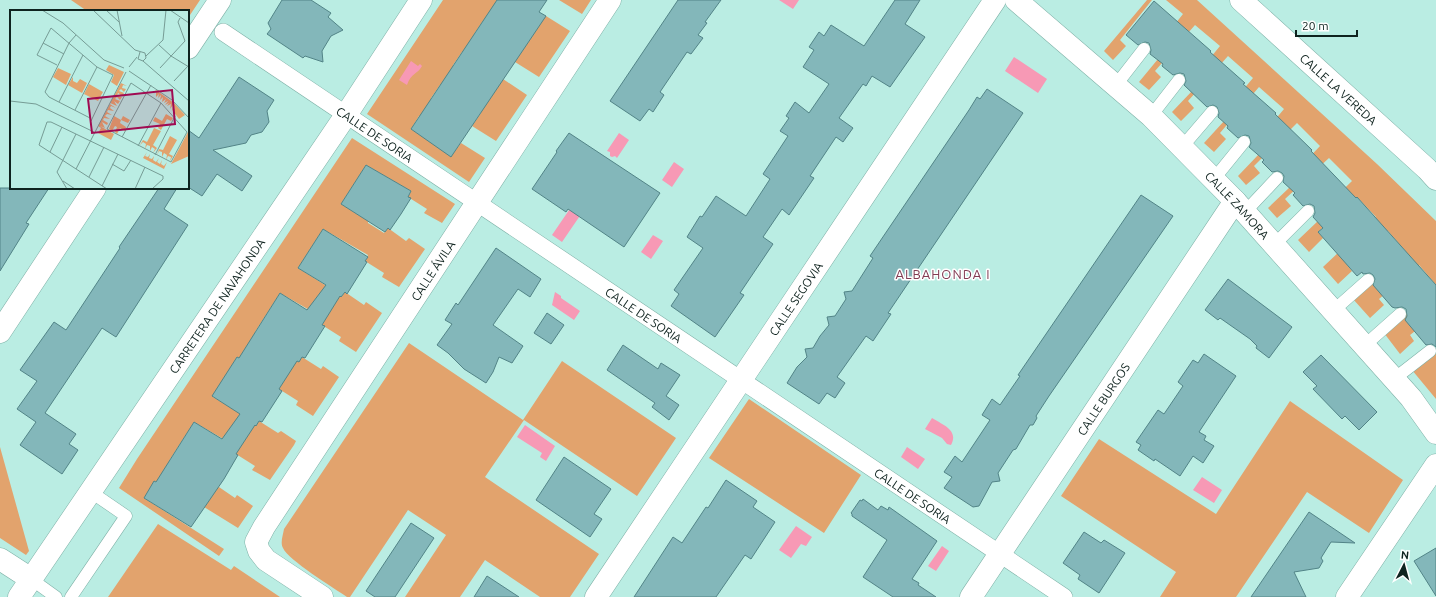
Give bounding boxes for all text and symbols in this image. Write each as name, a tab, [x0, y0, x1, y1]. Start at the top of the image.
inset map	[10, 10, 189, 189]
scale bar	[1296, 12, 1357, 38]
text: 20 m	[1302, 19, 1329, 32]
street label: CALLE LA VEREDA	[1298, 51, 1380, 127]
street label: CALLE DE SORIA	[334, 104, 416, 164]
street label: CALLE ZAMORA	[1203, 169, 1272, 241]
street label: CARRETERA DE NAVAHONDA	[166, 236, 267, 376]
street label: CALLE ÁVILA	[408, 238, 457, 303]
street label: CALLE SEGOVIA	[766, 259, 825, 338]
district label: ALBAHONDA I	[896, 267, 991, 281]
street label: CALLE DE SORIA	[603, 284, 685, 345]
street label: CALLE BURGOS	[1074, 360, 1132, 438]
street label: CALLE DE SORIA	[872, 465, 954, 526]
north arrow	[1384, 545, 1424, 585]
text: N	[1400, 549, 1410, 561]

